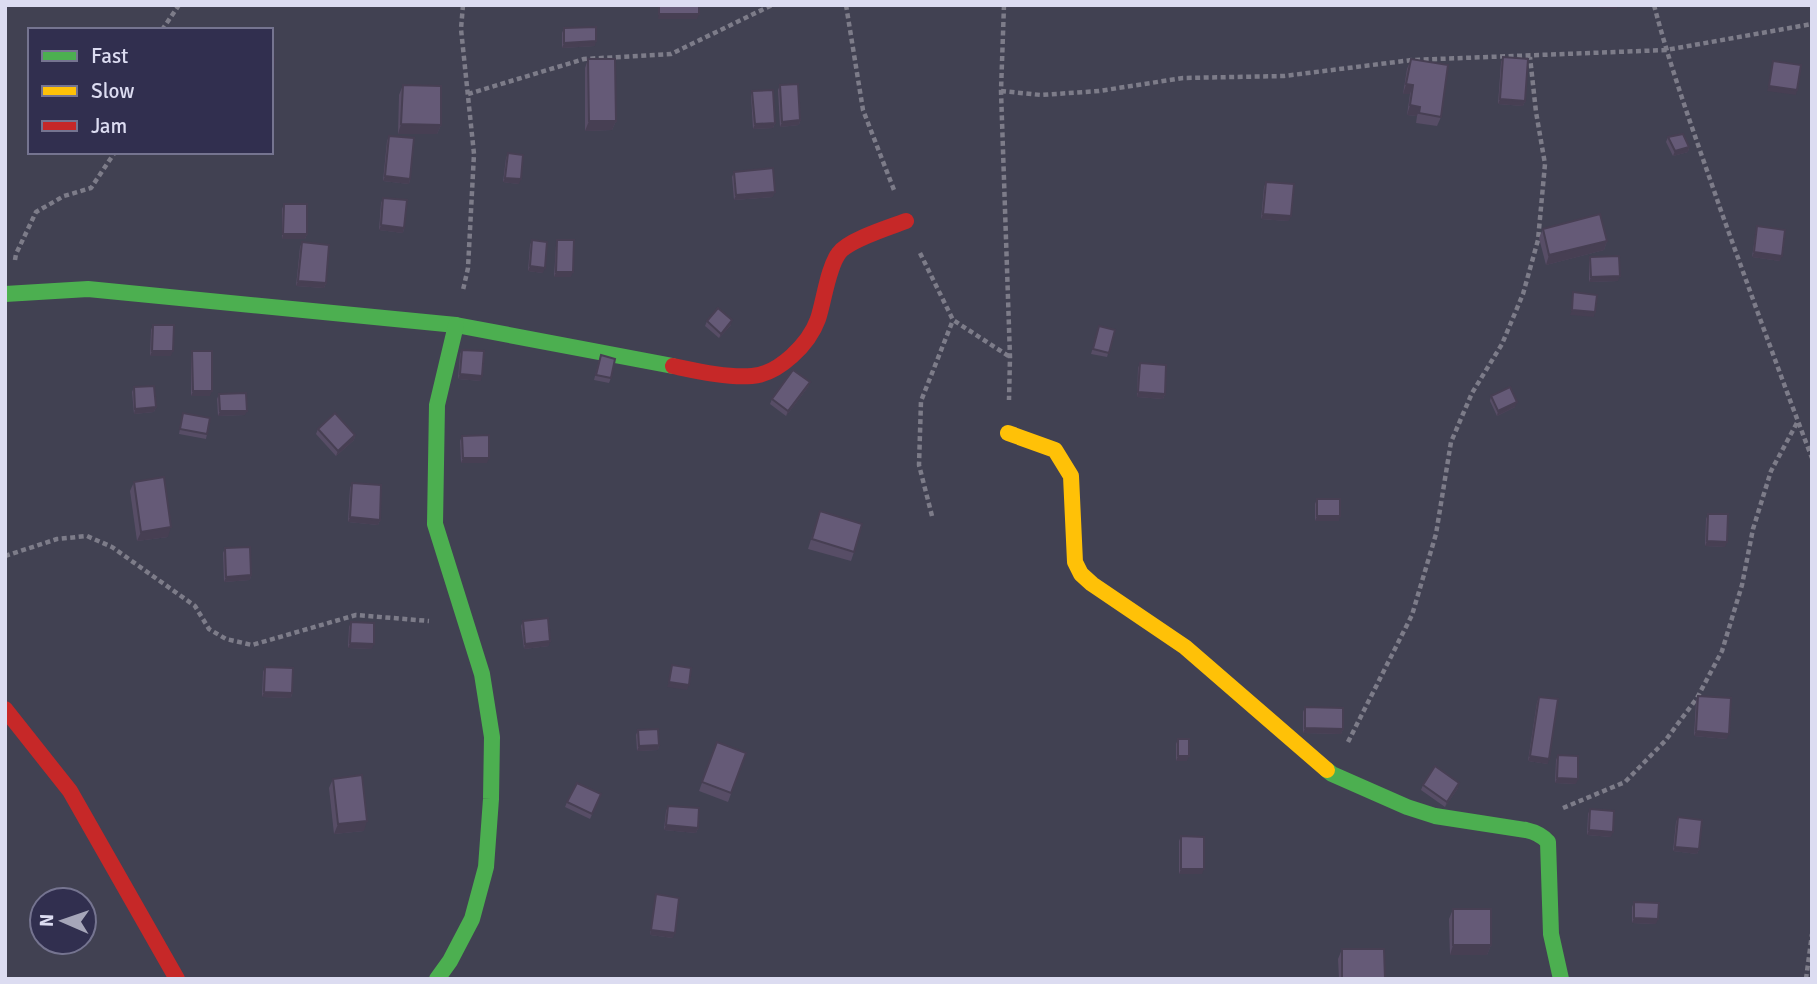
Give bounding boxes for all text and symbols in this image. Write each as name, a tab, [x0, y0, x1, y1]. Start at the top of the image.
legend	[28, 28, 273, 154]
text: Fast	[91, 43, 128, 69]
text: Slow	[91, 78, 135, 104]
text: Jam	[91, 113, 127, 139]
north arrow	[28, 886, 98, 956]
text: N	[35, 913, 59, 927]

